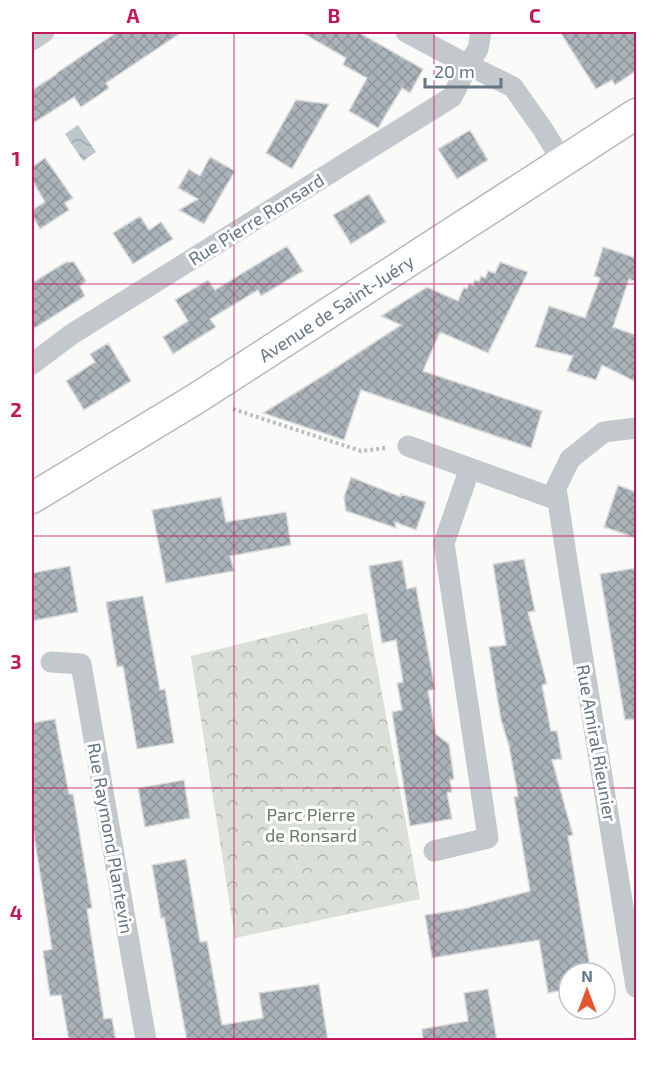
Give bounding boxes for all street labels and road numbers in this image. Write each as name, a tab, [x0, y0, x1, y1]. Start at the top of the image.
street label: Rue Pierre Ronsard	[184, 168, 328, 270]
street label: Avenue de Saint-Juéry	[254, 249, 418, 366]
street label: Rue Amiral Rieunier	[572, 663, 622, 823]
street label: Rue Raymond Plantevin	[83, 741, 139, 935]

